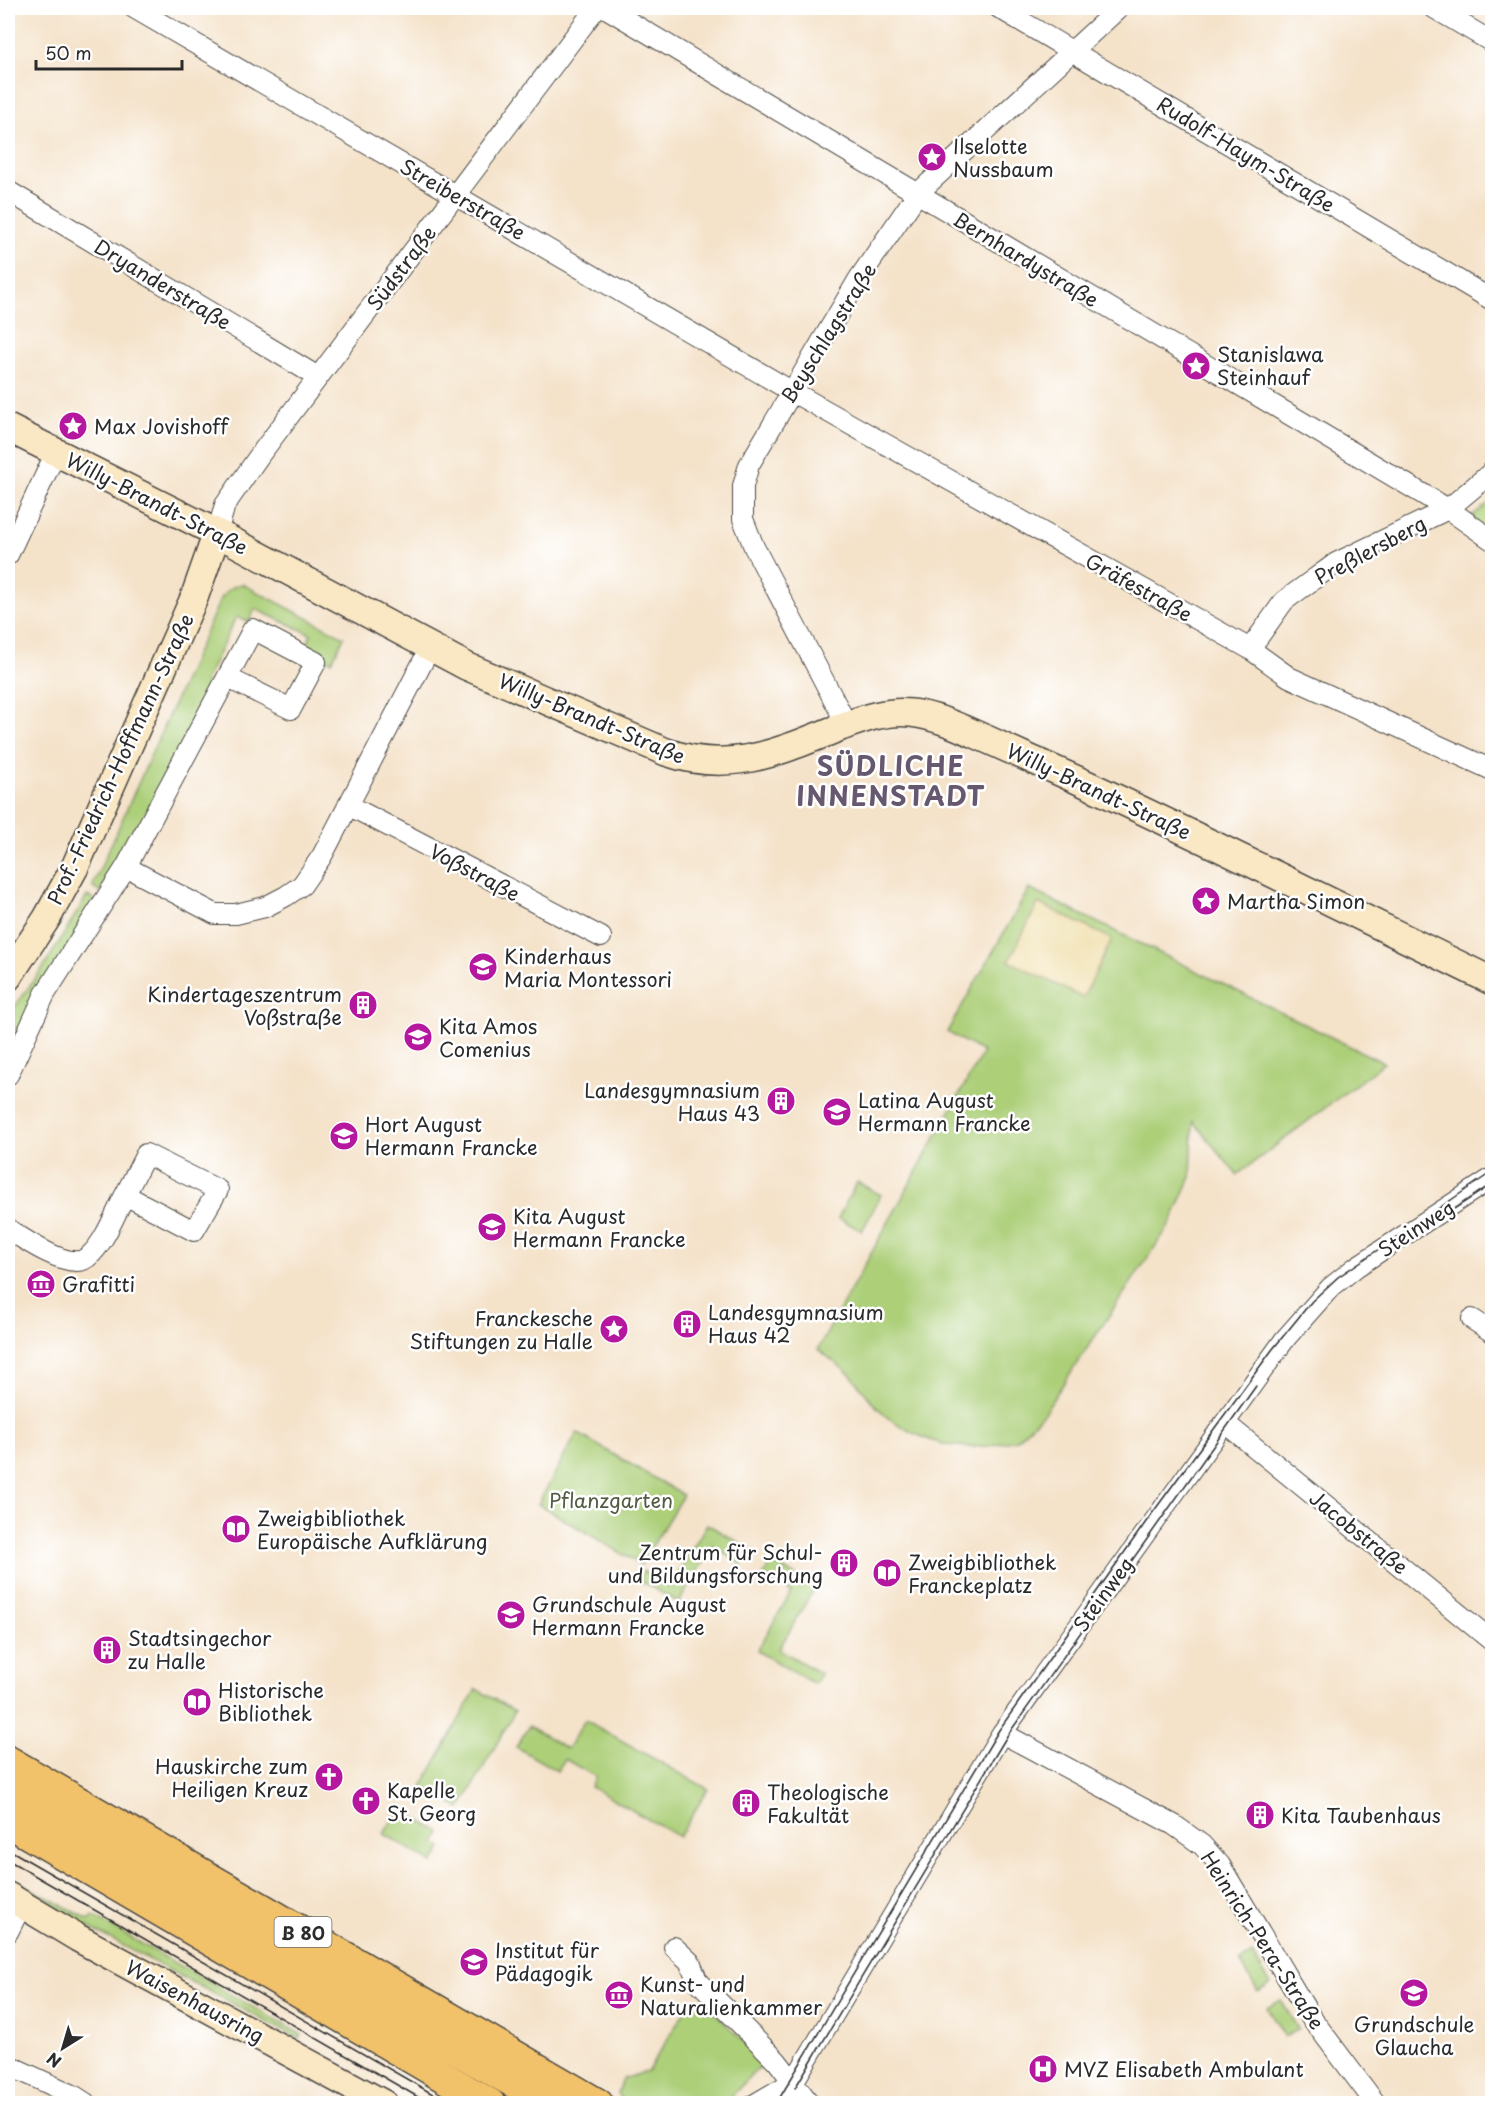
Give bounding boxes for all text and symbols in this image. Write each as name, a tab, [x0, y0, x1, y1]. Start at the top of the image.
scale bar	[36, 33, 182, 71]
text: 50 m	[45, 39, 92, 66]
street label: Rudolf-Haym-Straße	[1151, 89, 1341, 219]
place label: Ilselotte Nussbaum	[953, 131, 1054, 184]
place icon: Ilselotte Nussbaum	[916, 141, 948, 173]
street label: Streiberstraße	[395, 151, 531, 247]
street label: Bernhardystraße	[948, 204, 1104, 314]
street label: Südstraße	[359, 219, 443, 317]
street label: Dryanderstraße	[89, 231, 237, 337]
street label: Beyschlagstraße	[773, 257, 883, 409]
place label: Stanislawa Steinhauf	[1217, 339, 1324, 392]
place icon: Stanislawa Steinhauf	[1180, 350, 1212, 382]
place icon: Max Jovishoff	[57, 410, 89, 442]
place label: Max Jovishoff	[94, 411, 229, 441]
street label: Willy-Brandt-Straße	[61, 444, 253, 562]
street label: Preßlersberg	[1309, 508, 1431, 592]
street label: Gräfestraße	[1080, 545, 1198, 629]
street label: Prof.-Friedrich-Hoffmann-Straße	[39, 608, 201, 910]
street label: Willy-Brandt-Straße	[494, 665, 690, 771]
street label: Willy-Brandt-Straße	[1002, 735, 1196, 847]
district label: SÜDLICHE INNENSTADT	[796, 746, 986, 815]
street label: Voßstraße	[425, 836, 525, 908]
place icon: Martha Simon	[1190, 885, 1222, 917]
place label: Martha Simon	[1227, 886, 1365, 916]
place label: Kinderhaus Maria Montessori	[504, 941, 672, 994]
school or university icon: Kinderhaus Maria Montessori	[467, 951, 499, 983]
place label: Kindertageszentrum Voßstraße	[147, 979, 342, 1032]
building icon: Kindertageszentrum Voßstraße	[347, 989, 379, 1021]
place label: Kita Amos Comenius	[439, 1011, 537, 1064]
school or university icon: Kita Amos Comenius	[402, 1021, 434, 1053]
place label: Landesgymnasium Haus 43	[584, 1075, 760, 1128]
building icon: Landesgymnasium Haus 43	[765, 1085, 797, 1117]
place label: Latina August Hermann Francke	[858, 1085, 1031, 1138]
school or university icon: Latina August Hermann Francke	[821, 1096, 853, 1128]
place label: Hort August Hermann Francke	[365, 1109, 538, 1162]
school or university icon: Hort August Hermann Francke	[328, 1120, 360, 1152]
street label: Steinweg	[1372, 1192, 1460, 1264]
place label: Kita August Hermann Francke	[513, 1201, 686, 1254]
school or university icon: Kita August Hermann Francke	[476, 1211, 508, 1243]
museum icon: Grafitti	[25, 1268, 57, 1300]
place label: Grafitti	[62, 1269, 135, 1299]
place label: Landesgymnasium Haus 42	[708, 1297, 884, 1350]
place label: Franckesche Stiftungen zu Halle	[410, 1303, 593, 1356]
building icon: Landesgymnasium Haus 42	[671, 1308, 703, 1340]
place icon: Franckesche Stiftungen zu Halle	[598, 1313, 630, 1345]
street label: Jacobstraße	[1303, 1483, 1415, 1581]
park label: Pflanzgarten	[549, 1485, 673, 1515]
place label: Zweigbibliothek Europäische Aufklärung	[257, 1503, 487, 1556]
library icon: Zweigbibliothek Europäische Aufklärung	[220, 1513, 252, 1545]
place label: Zentrum für Schul- und Bildungsforschung	[608, 1537, 823, 1590]
building icon: Zentrum für Schul- und Bildungsforschung	[828, 1547, 860, 1579]
place label: Zweigbibliothek Franckeplatz	[908, 1547, 1056, 1600]
street label: Steinweg	[1066, 1550, 1140, 1638]
library icon: Zweigbibliothek Franckeplatz	[871, 1557, 903, 1589]
place label: Grundschule August Hermann Francke	[532, 1589, 726, 1642]
school or university icon: Grundschule August Hermann Francke	[495, 1599, 527, 1631]
place label: Stadtsingechor zu Halle	[128, 1623, 272, 1676]
building icon: Stadtsingechor zu Halle	[91, 1634, 123, 1666]
place label: Historische Bibliothek	[218, 1675, 324, 1728]
library icon: Historische Bibliothek	[181, 1686, 213, 1718]
place label: Hauskirche zum Heiligen Kreuz	[155, 1751, 308, 1804]
church icon: Hauskirche zum Heiligen Kreuz	[313, 1761, 345, 1793]
place label: Kapelle St. Georg	[387, 1775, 477, 1828]
place label: Theologische Fakultät	[767, 1777, 889, 1830]
church icon: Kapelle St. Georg	[350, 1785, 382, 1817]
building icon: Theologische Fakultät	[730, 1787, 762, 1819]
building icon: Kita Taubenhaus	[1244, 1799, 1276, 1831]
place label: Kita Taubenhaus	[1281, 1800, 1441, 1830]
street label: Heinrich-Pera-Straße	[1194, 1845, 1332, 2035]
road number: B 80	[274, 1917, 332, 1947]
place label: Institut für Pädagogik	[495, 1935, 600, 1988]
school or university icon: Institut für Pädagogik	[458, 1946, 490, 1978]
street label: Waisenhausring	[120, 1952, 270, 2050]
place label: Kunst- und Naturalienkammer	[640, 1969, 823, 2022]
school or university icon: Grundschule Glaucha	[1398, 1977, 1430, 2009]
museum icon: Kunst- und Naturalienkammer	[603, 1979, 635, 2011]
place label: Grundschule Glaucha	[1354, 2009, 1474, 2062]
north arrow	[33, 2018, 93, 2078]
text: N	[41, 2047, 66, 2074]
hospital icon: MVZ Elisabeth Ambulant	[1027, 2053, 1059, 2085]
place label: MVZ Elisabeth Ambulant	[1064, 2054, 1304, 2084]

